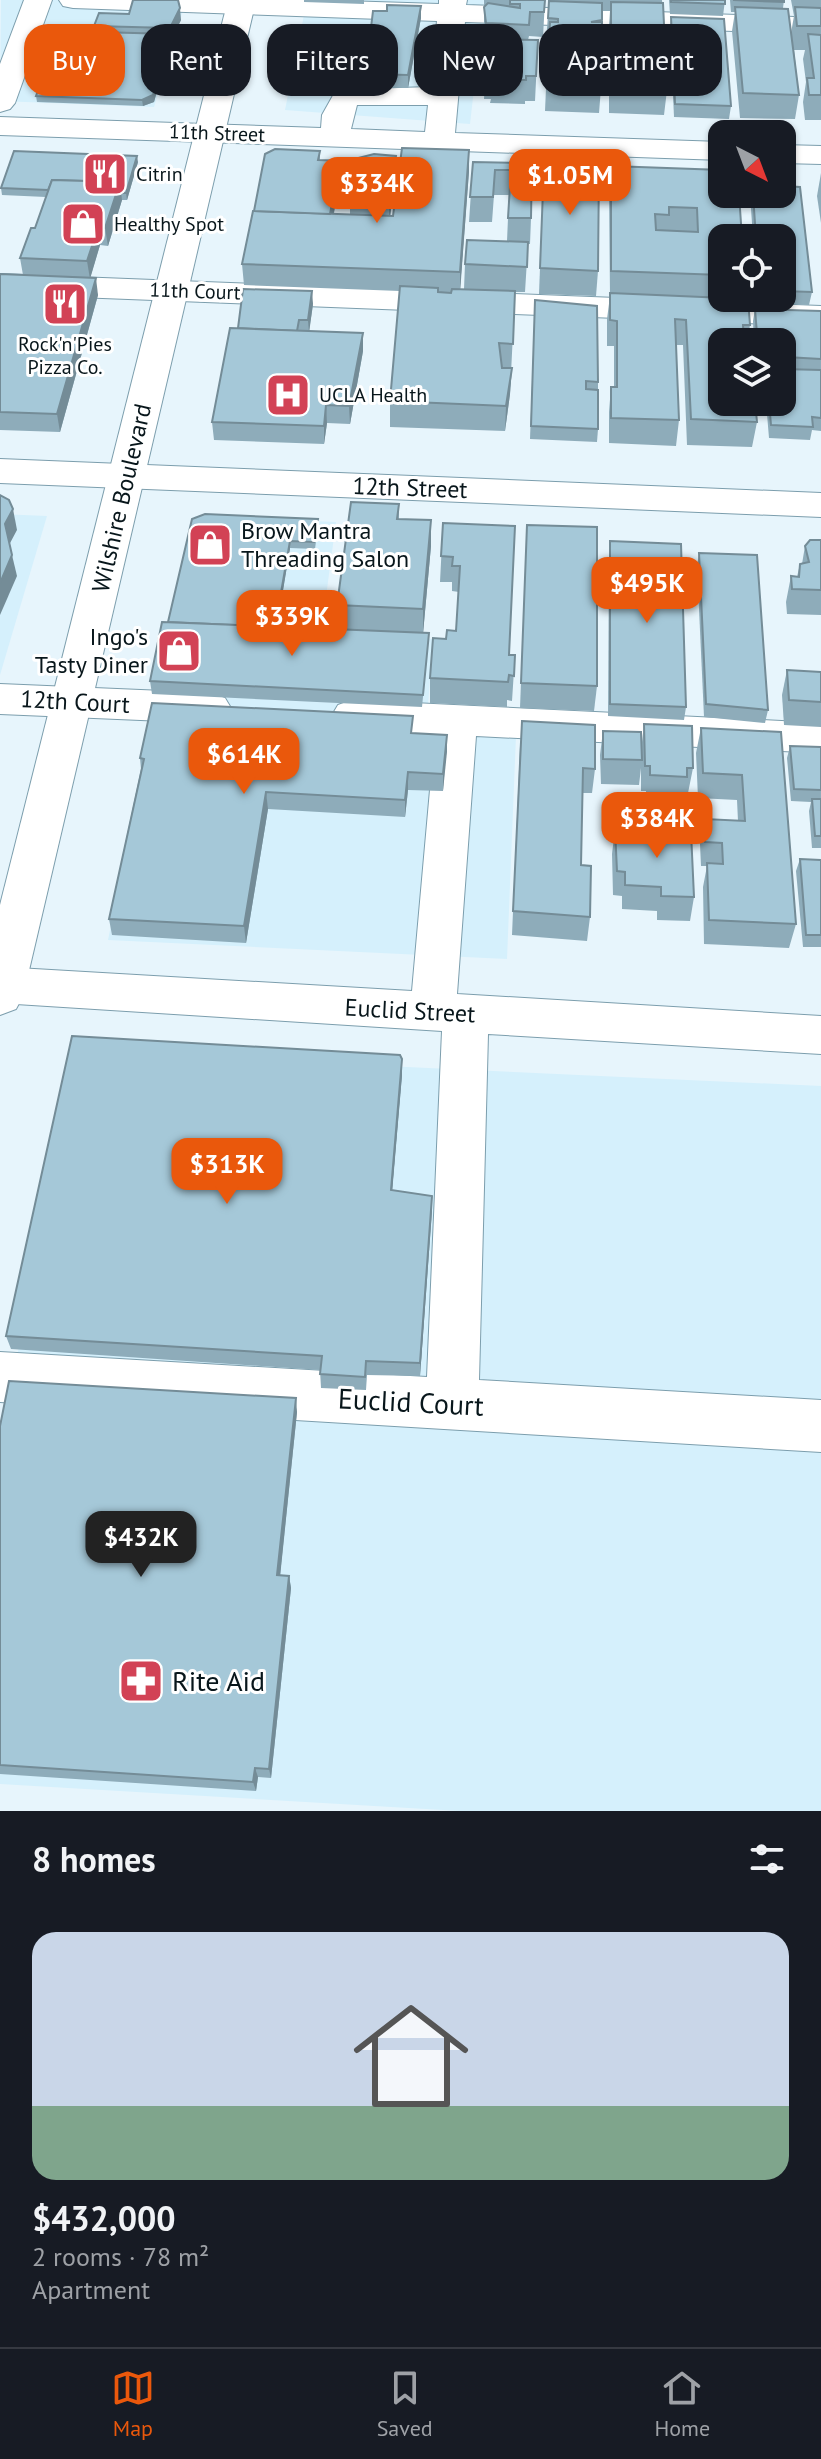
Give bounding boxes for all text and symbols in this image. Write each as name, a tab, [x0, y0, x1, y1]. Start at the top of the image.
chip: Buy	[24, 24, 125, 96]
chip: Rent	[141, 24, 251, 96]
chip: Filters	[267, 24, 398, 96]
chip: New	[414, 24, 523, 96]
chip: Apartment	[539, 24, 722, 96]
street label: 11th Street	[169, 118, 266, 148]
north arrow	[708, 120, 796, 208]
map controls	[708, 120, 796, 416]
pin: $1.05M	[505, 149, 635, 217]
restaurant icon: Citrin	[81, 150, 129, 198]
pin: $334K	[321, 157, 433, 225]
text: $1.05M	[527, 158, 613, 191]
place label: Citrin	[136, 161, 183, 187]
text: $334K	[339, 166, 415, 199]
shop icon: Healthy Spot	[59, 200, 107, 248]
place label: Healthy Spot	[114, 211, 224, 237]
button: locate	[708, 224, 796, 312]
street label: 11th Court	[149, 276, 241, 306]
restaurant icon: Rock'n'Pies Pizza Co.	[41, 280, 89, 328]
button: layers	[708, 328, 796, 416]
place label: Rock'n'Pies Pizza Co.	[18, 331, 112, 380]
hospital icon: UCLA Health	[264, 371, 312, 419]
place label: UCLA Health	[319, 382, 427, 408]
street label: Wilshire Boulevard	[85, 400, 158, 595]
street label: 12th Street	[352, 470, 468, 505]
place label: Brow Mantra Threading Salon	[241, 515, 409, 574]
shop icon: Brow Mantra Threading Salon	[186, 521, 234, 569]
pin: $495K	[591, 557, 703, 625]
text: $495K	[609, 566, 685, 599]
pin: $339K	[236, 590, 348, 658]
text: $339K	[254, 599, 330, 632]
place label: Ingo's Tasty Diner	[35, 621, 148, 680]
shop icon: Ingo's Tasty Diner	[155, 627, 203, 675]
street label: 12th Court	[20, 683, 131, 720]
pin: $614K	[188, 728, 300, 796]
text: $614K	[206, 737, 282, 770]
pin: $384K	[601, 792, 713, 860]
text: $384K	[619, 801, 695, 834]
street label: Euclid Street	[344, 992, 476, 1029]
pin: $313K	[171, 1138, 283, 1206]
text: $313K	[189, 1147, 265, 1180]
street label: Euclid Court	[337, 1379, 485, 1424]
pin: $432K	[85, 1511, 197, 1579]
text: $432K	[103, 1520, 179, 1553]
pharmacy icon: Rite Aid	[117, 1657, 165, 1705]
place label: Rite Aid	[172, 1662, 265, 1699]
text: 8 homes	[32, 1837, 156, 1881]
icon: filters	[745, 1837, 789, 1881]
icon: home	[339, 1984, 483, 2128]
text: $432,000	[32, 2196, 176, 2240]
text: 2 rooms · 78 m²	[32, 2240, 209, 2273]
text: Apartment	[32, 2273, 150, 2306]
tab: Map	[111, 2366, 155, 2442]
tab: Saved	[377, 2366, 433, 2442]
tab: Home	[654, 2366, 710, 2442]

